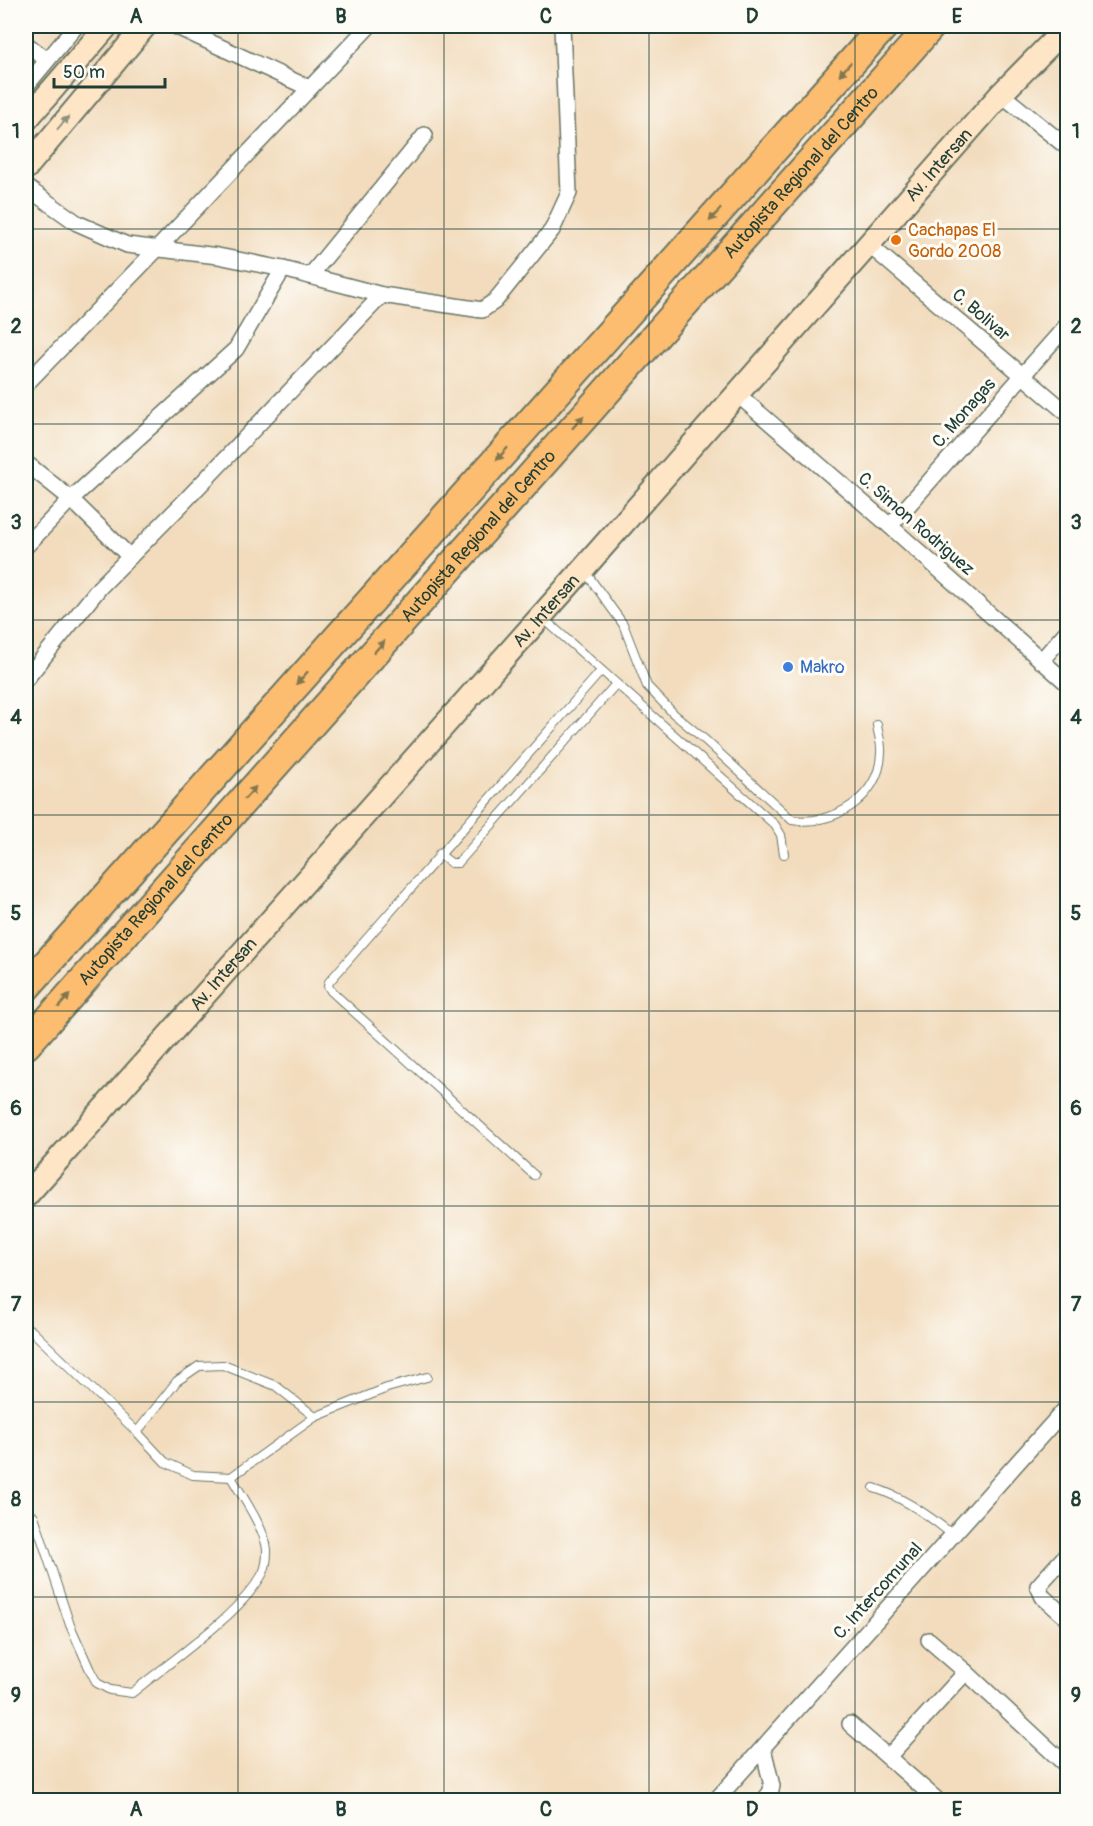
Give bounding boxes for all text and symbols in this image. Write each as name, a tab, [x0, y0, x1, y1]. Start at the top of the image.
text: A	[130, 4, 143, 29]
text: B	[335, 4, 347, 29]
text: C	[540, 4, 552, 29]
text: D	[746, 4, 759, 29]
text: E	[952, 4, 963, 29]
scale bar	[54, 51, 165, 89]
text: 50 m	[63, 61, 105, 84]
one-way arrow	[839, 61, 852, 76]
street label: Autopista Regional del Centro	[718, 81, 884, 263]
one-way arrow	[56, 116, 69, 131]
text: 1	[12, 119, 20, 144]
text: 1	[1072, 119, 1080, 144]
street label: Av. Intersan	[900, 123, 977, 206]
one-way arrow	[708, 207, 722, 222]
place label: Cachapas El Gordo 2008	[908, 219, 1001, 263]
marker: Cachapas El Gordo 2008	[889, 233, 903, 247]
street label: C. Bolivar	[947, 283, 1015, 347]
text: 2	[10, 314, 22, 339]
text: 2	[1070, 314, 1082, 339]
street label: C. Monagas	[927, 373, 1001, 453]
one-way arrow	[571, 415, 585, 430]
street label: Autopista Regional del Centro	[396, 445, 561, 627]
one-way arrow	[496, 446, 509, 461]
street label: C. Simon Rodriguez	[853, 467, 979, 581]
text: 3	[10, 510, 22, 535]
text: 3	[1070, 510, 1082, 535]
street label: Av. Intersan	[507, 569, 585, 652]
one-way arrow	[372, 640, 385, 655]
place label: Makro	[800, 656, 845, 679]
marker: Makro	[781, 660, 795, 674]
one-way arrow	[296, 670, 309, 685]
text: 4	[10, 705, 22, 730]
text: 4	[1070, 705, 1082, 730]
one-way arrow	[243, 785, 257, 800]
street label: Autopista Regional del Centro	[73, 808, 238, 990]
text: 5	[11, 901, 22, 926]
text: 5	[1071, 901, 1082, 926]
street label: Av. Intersan	[185, 933, 262, 1015]
one-way arrow	[57, 994, 70, 1009]
text: 6	[10, 1096, 22, 1121]
text: 6	[1070, 1096, 1082, 1121]
text: 7	[11, 1292, 22, 1317]
text: 7	[1071, 1292, 1082, 1317]
text: 8	[11, 1487, 21, 1512]
text: 8	[1071, 1487, 1081, 1512]
street label: C. Intercomunal	[828, 1538, 928, 1644]
text: 9	[11, 1683, 21, 1708]
text: 9	[1071, 1683, 1081, 1708]
text: A	[130, 1797, 143, 1822]
text: B	[335, 1797, 347, 1822]
text: C	[540, 1797, 552, 1822]
text: D	[746, 1797, 759, 1822]
text: E	[952, 1797, 963, 1822]

